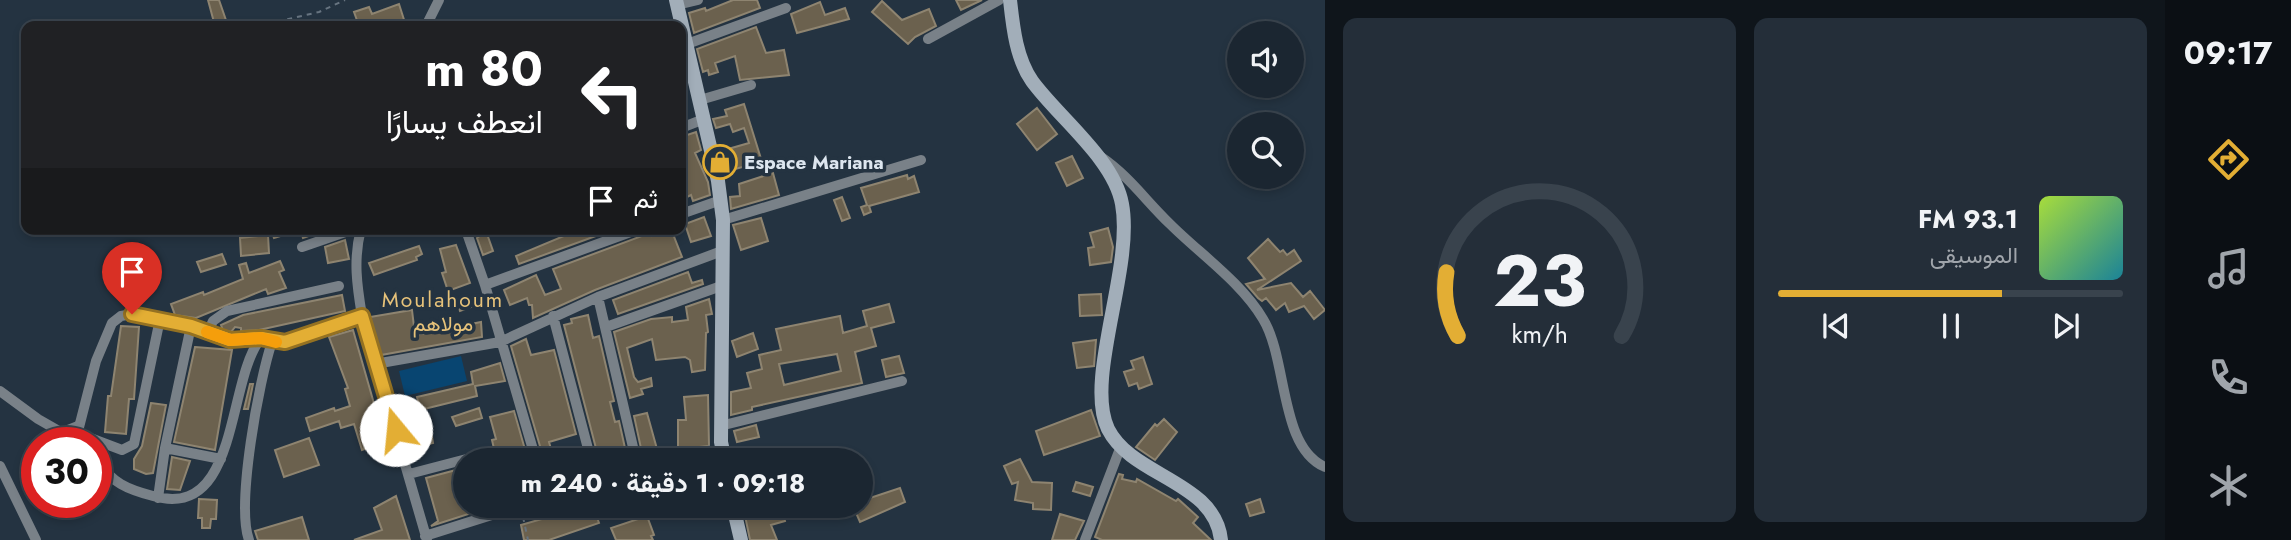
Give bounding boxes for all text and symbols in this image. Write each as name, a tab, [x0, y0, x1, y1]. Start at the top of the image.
map controls	[1227, 21, 1304, 189]
button: sound	[1227, 21, 1304, 98]
text: 09:17	[2184, 30, 2272, 76]
text: 80 m	[425, 34, 543, 104]
icon: left	[567, 49, 658, 140]
text: انعطف يسارًا	[386, 99, 543, 145]
button: search	[1227, 112, 1304, 189]
icon: directions	[2204, 135, 2253, 184]
shop icon: Espace Mariana	[701, 143, 739, 181]
place label: Espace Mariana	[744, 149, 884, 176]
text: ثم	[634, 180, 658, 218]
icon: arrive	[582, 182, 620, 220]
text: 93.1 FM	[1918, 200, 2018, 238]
text: 23	[1493, 228, 1586, 333]
text: الموسيقى	[1930, 238, 2018, 272]
pin	[102, 242, 162, 314]
icon: music	[2204, 244, 2253, 293]
icon: arrive	[113, 253, 151, 291]
district label: Moulahoum مولاهم	[382, 285, 504, 339]
icon: previous	[1817, 307, 1855, 345]
icon: pause	[1932, 307, 1970, 345]
icon: next	[2047, 307, 2085, 345]
text: km/h	[1511, 316, 1568, 352]
icon: phone	[2204, 353, 2253, 402]
position arrow	[359, 393, 433, 467]
speed limit sign: 30	[21, 427, 112, 518]
icon: climate	[2204, 461, 2253, 510]
text: 09:18 · 1 دقيقة · 240 m	[521, 464, 805, 502]

